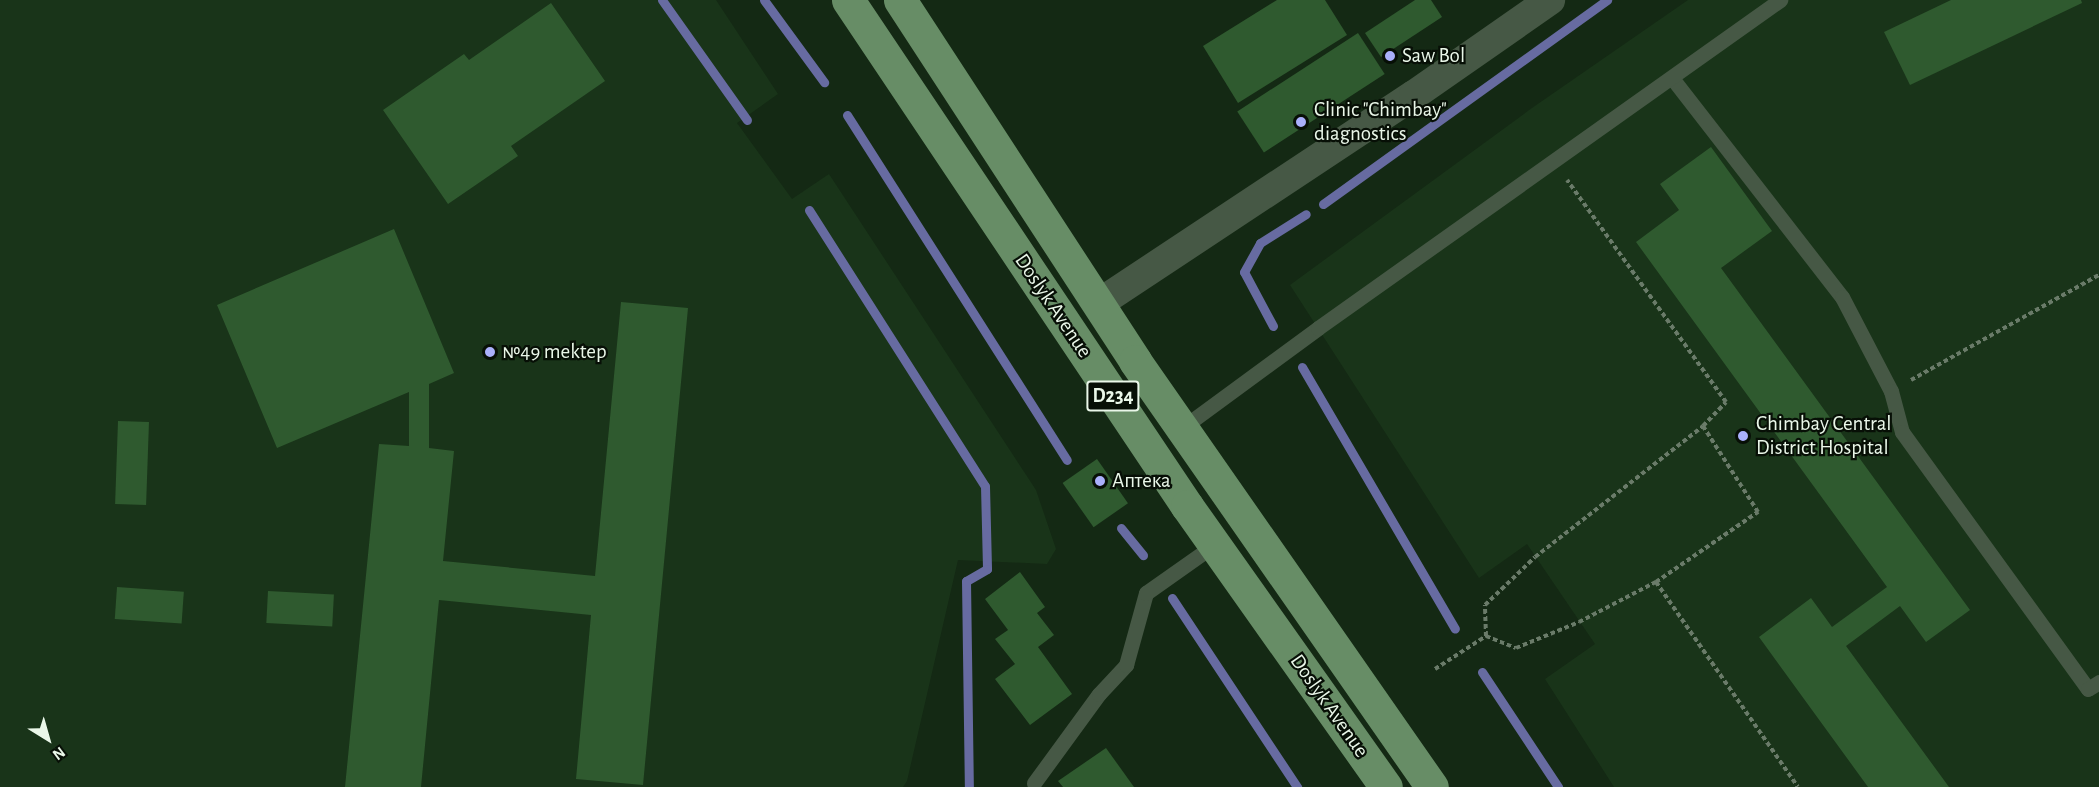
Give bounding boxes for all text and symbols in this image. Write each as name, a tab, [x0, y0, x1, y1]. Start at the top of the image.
place label: Saw Bol	[1402, 43, 1465, 69]
marker: Saw Bol	[1383, 49, 1397, 63]
place label: Clinic "Chimbay" diagnostics	[1314, 97, 1447, 147]
marker: Clinic "Chimbay" diagnostics	[1292, 113, 1310, 131]
street label: Doslyk Avenue	[1009, 249, 1097, 363]
place label: №49 mektep	[502, 339, 607, 365]
marker: №49 mektep	[483, 345, 497, 359]
road number: D234	[1086, 379, 1140, 413]
place label: Chimbay Central District Hospital	[1756, 411, 1892, 461]
marker: Chimbay Central District Hospital	[1734, 427, 1752, 445]
place label: Аптека	[1112, 468, 1171, 494]
marker: Аптека	[1093, 474, 1107, 488]
street label: Doslyk Avenue	[1284, 650, 1374, 762]
north arrow	[18, 709, 78, 769]
text: N	[50, 744, 68, 763]

